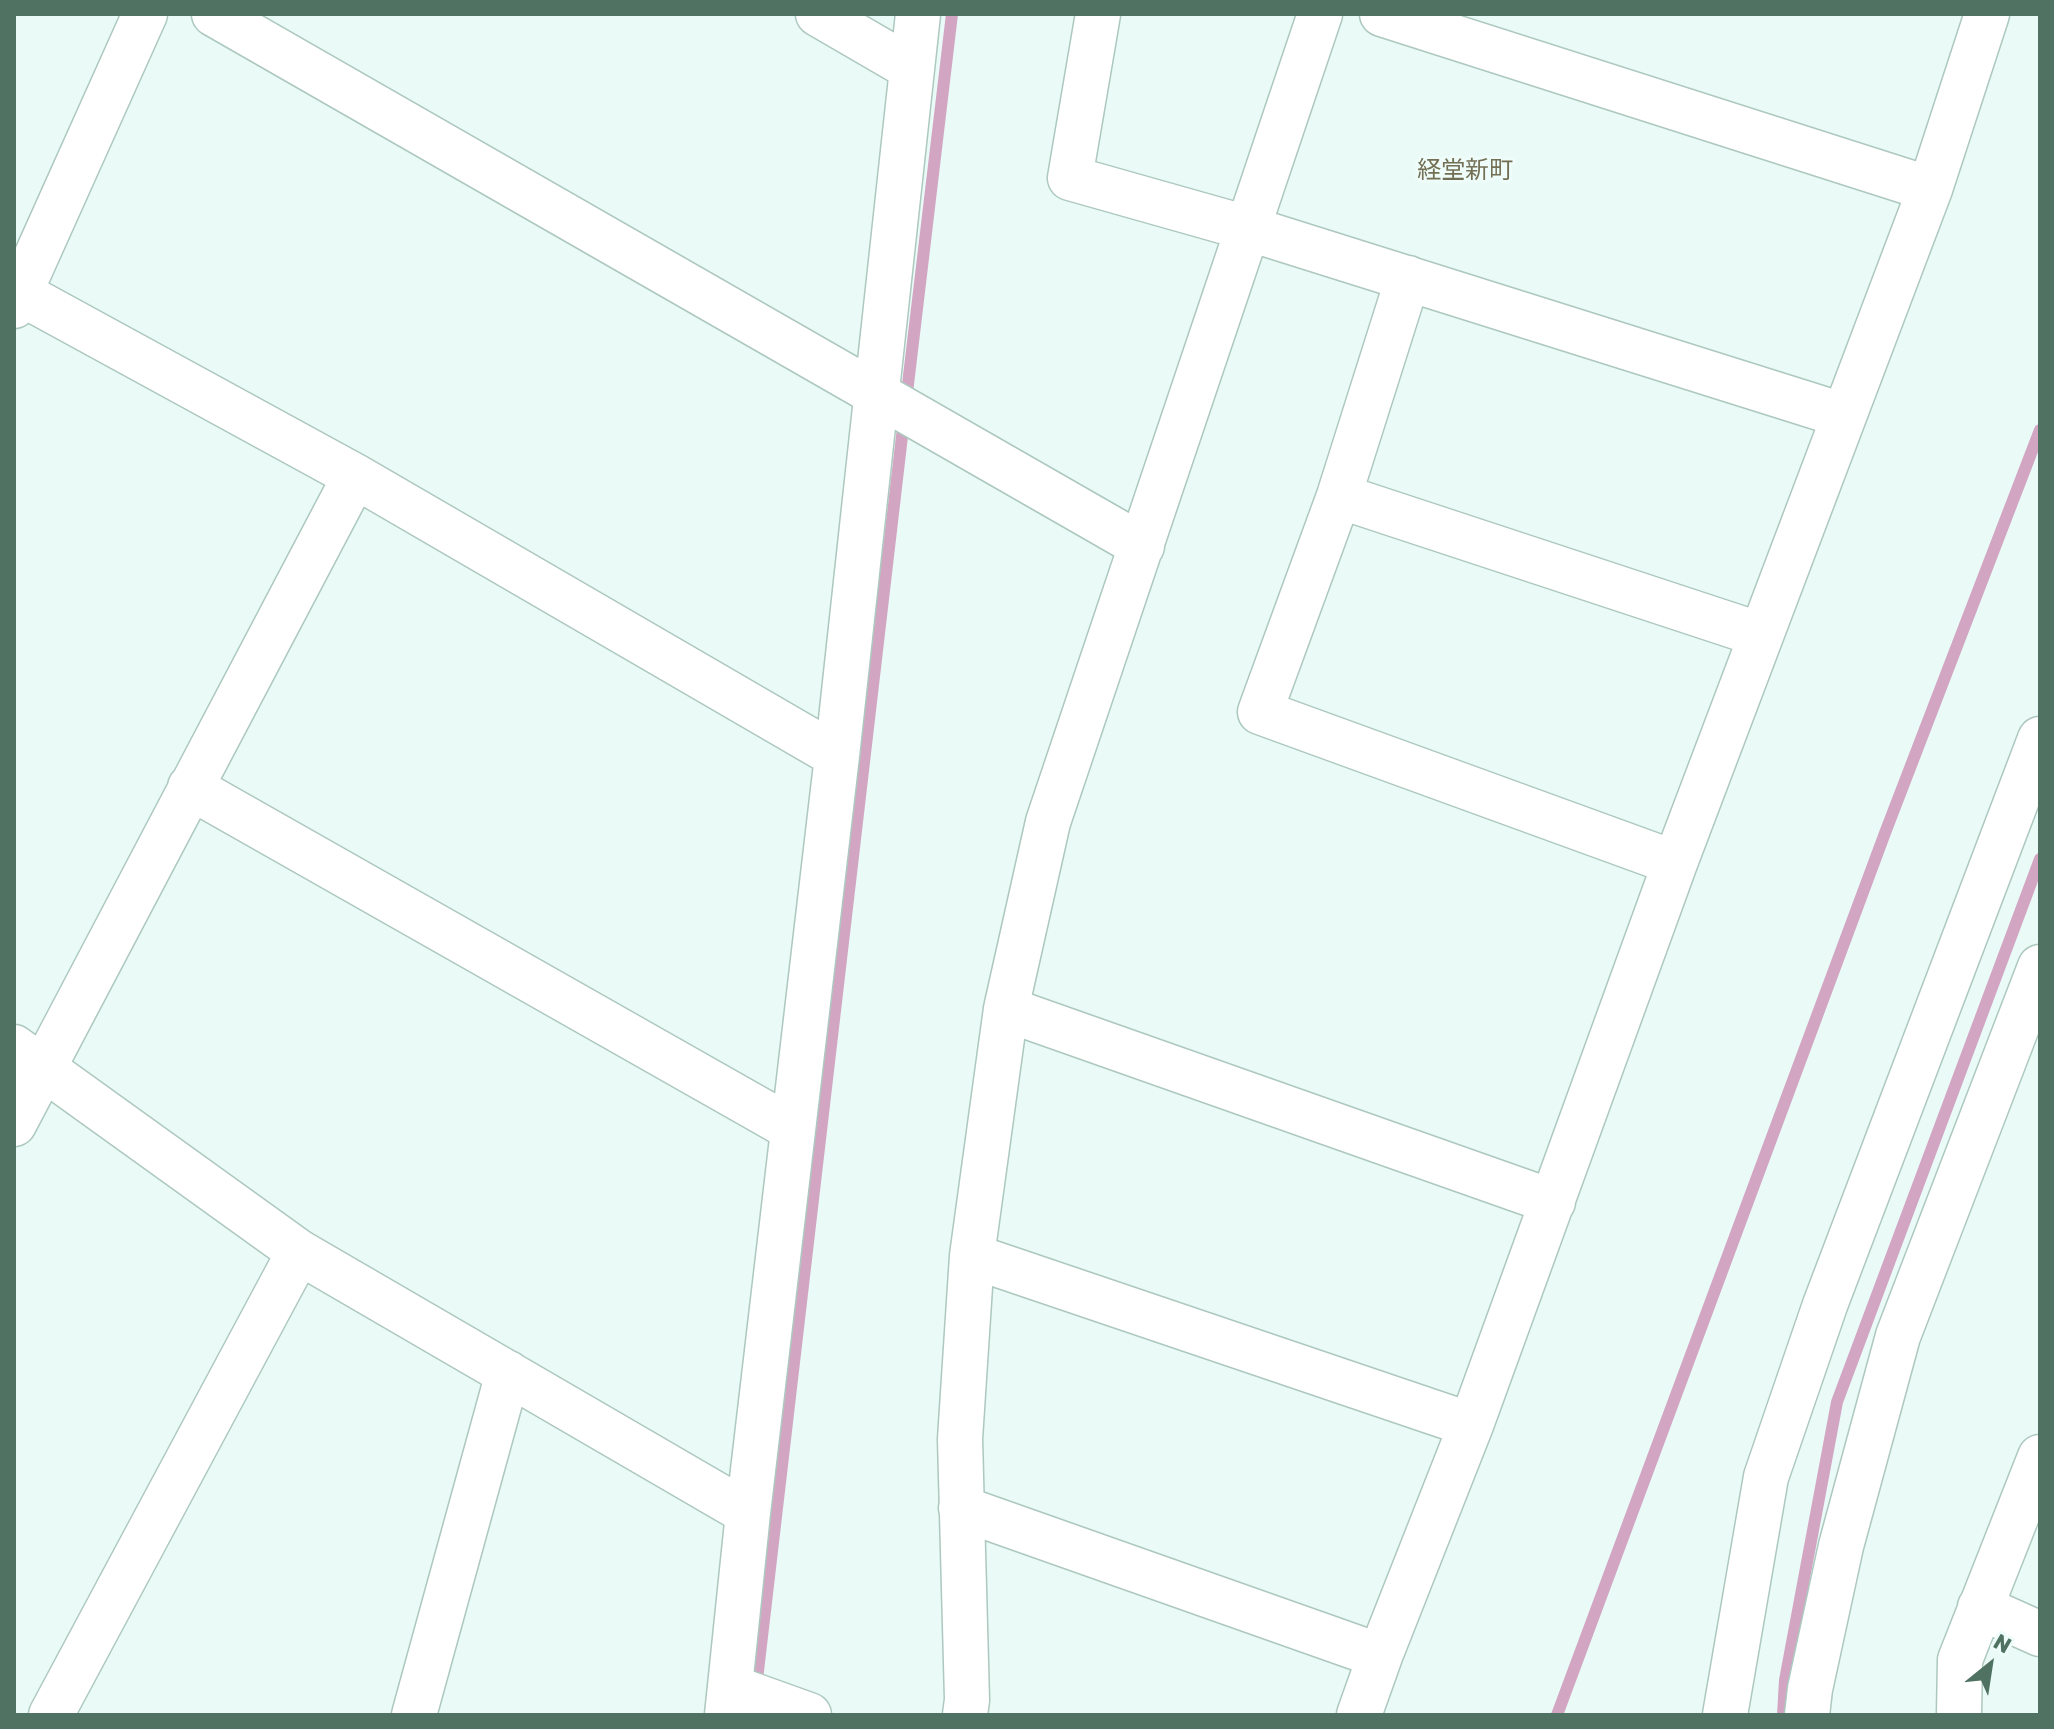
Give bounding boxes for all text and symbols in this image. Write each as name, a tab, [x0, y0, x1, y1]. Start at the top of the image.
district label: 経堂新町	[1417, 157, 1513, 185]
north arrow	[1950, 1625, 2030, 1705]
text: N	[1989, 1628, 2016, 1659]

